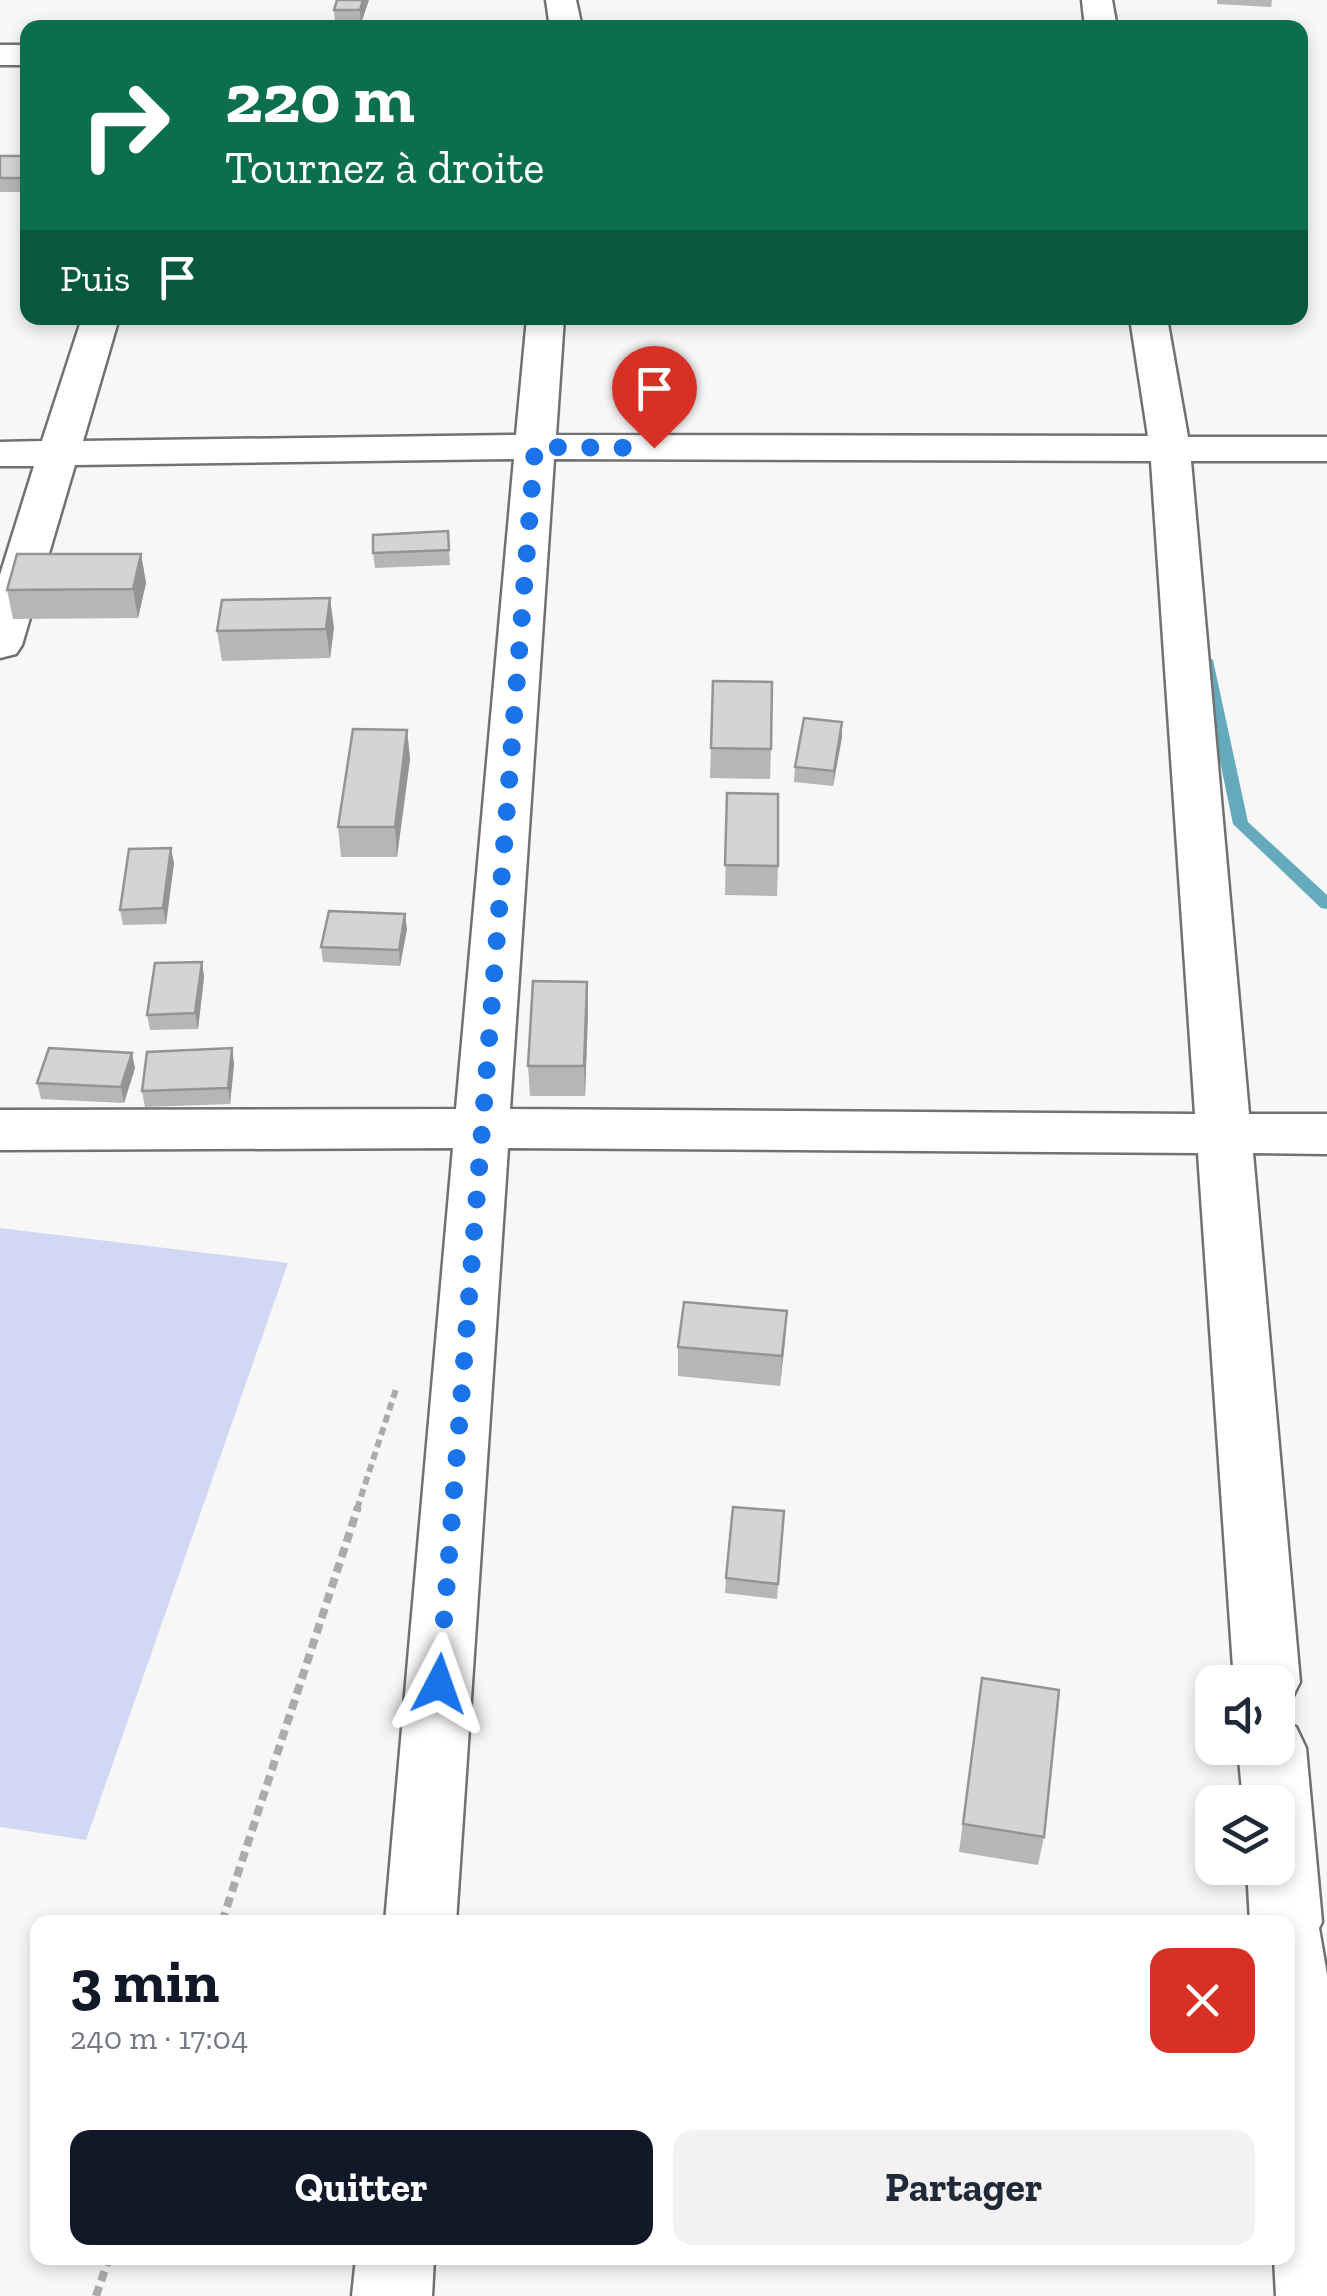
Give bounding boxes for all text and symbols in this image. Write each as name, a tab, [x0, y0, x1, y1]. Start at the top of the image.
text: 220 m	[225, 56, 415, 140]
icon: right	[60, 60, 190, 190]
text: Tournez à droite	[225, 141, 544, 195]
icon: arrive	[150, 250, 205, 305]
text: Puis	[60, 255, 130, 301]
pin	[612, 346, 697, 449]
icon: arrive	[627, 361, 682, 416]
position arrow	[387, 1632, 491, 1736]
map controls	[1195, 1665, 1295, 1885]
button: sound	[1195, 1665, 1295, 1765]
button: layers	[1195, 1785, 1295, 1885]
text: 3 min	[70, 1945, 219, 2017]
button: close	[1150, 1948, 1255, 2053]
text: 240 m · 17:04	[70, 2019, 248, 2057]
button: Quitter	[70, 2130, 653, 2245]
button: Partager	[673, 2130, 1255, 2245]

